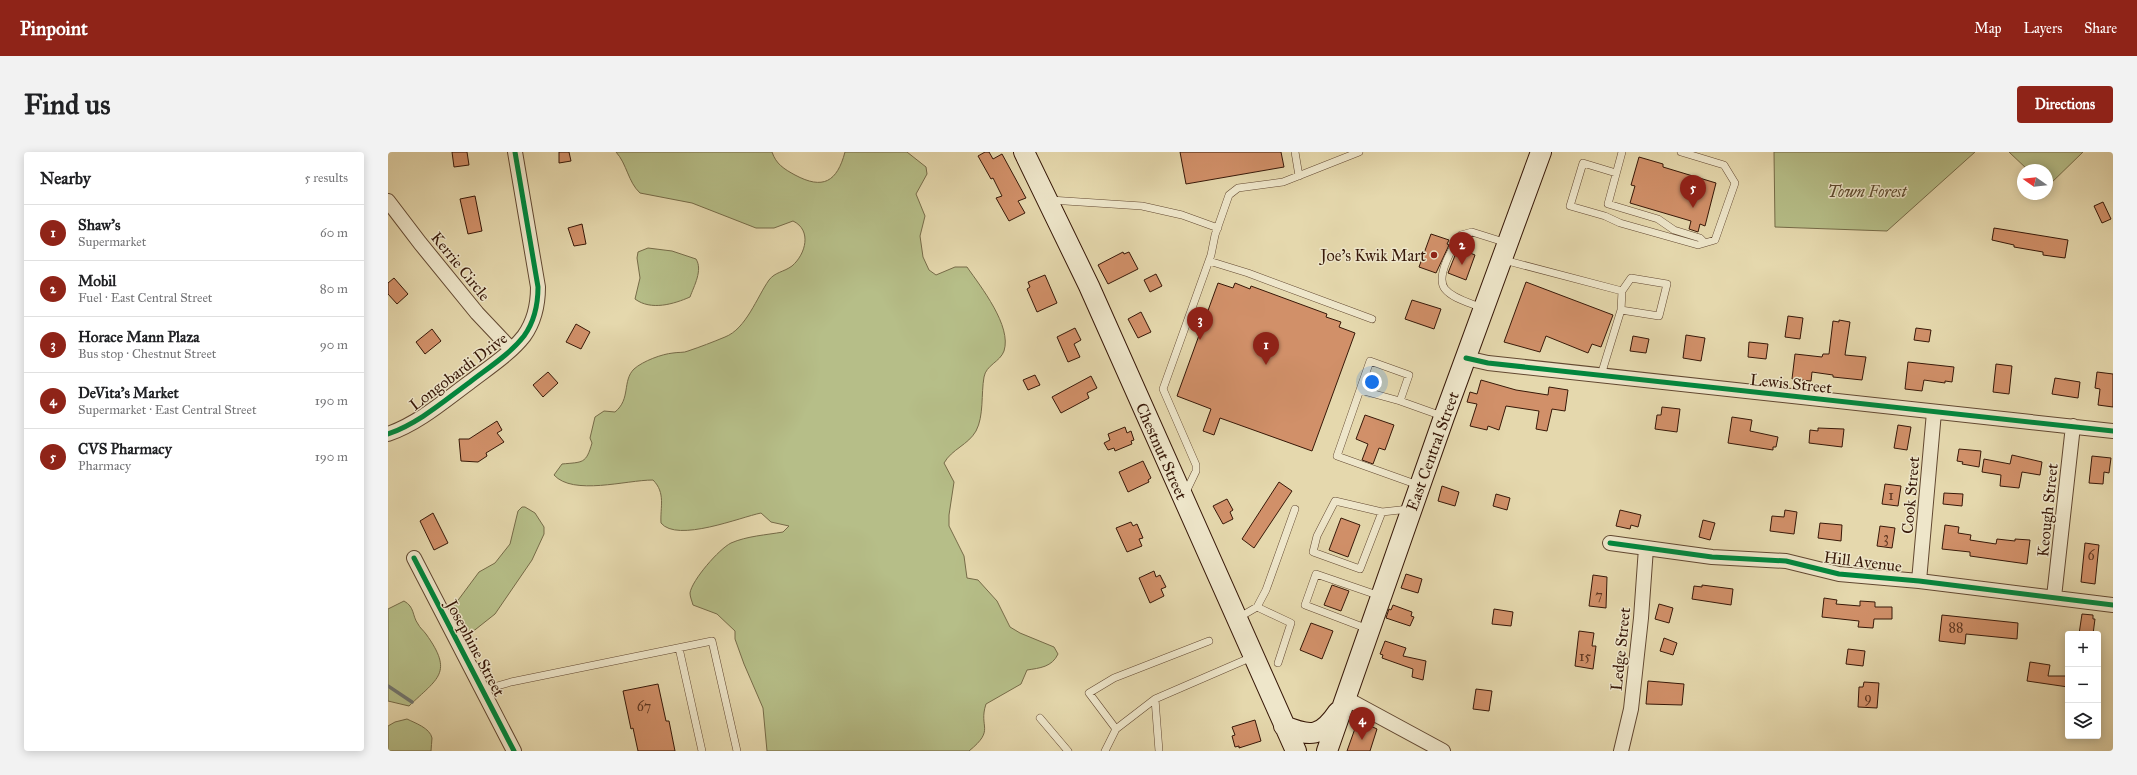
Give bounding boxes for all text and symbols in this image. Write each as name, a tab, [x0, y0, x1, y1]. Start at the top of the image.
text: Pinpoint	[20, 17, 88, 40]
text: Map	[1974, 20, 2002, 37]
text: Layers	[2024, 20, 2062, 37]
text: Share	[2084, 20, 2117, 37]
button: Directions	[2017, 86, 2113, 123]
text: Find us	[24, 87, 110, 122]
north arrow	[2017, 164, 2053, 200]
text: Nearby	[40, 168, 91, 189]
text: 5 results	[304, 170, 348, 186]
pin: 5	[1680, 175, 1706, 208]
park label: Town Forest	[1828, 182, 1907, 201]
text: Shaw's	[78, 216, 120, 234]
text: 1	[50, 225, 56, 241]
text: 60 m	[320, 225, 348, 241]
street label: Kerrie Circle	[427, 228, 494, 305]
pin: 2	[1449, 232, 1475, 265]
text: Supermarket	[78, 234, 146, 250]
place label: Joe's Kwik Mart	[1318, 246, 1426, 266]
marker: Joe's Kwik Mart	[1429, 250, 1439, 260]
text: Mobil	[78, 272, 116, 290]
text: 2	[50, 281, 56, 297]
text: 80 m	[320, 281, 348, 297]
text: Fuel · East Central Street	[78, 290, 212, 306]
pin: 3	[1187, 307, 1213, 340]
text: Horace Mann Plaza	[78, 328, 200, 346]
street label: Longobardi Drive	[406, 328, 512, 415]
pin: 1	[1253, 332, 1279, 365]
text: 3	[50, 337, 56, 353]
text: 90 m	[320, 337, 348, 353]
text: Bus stop · Chestnut Street	[78, 346, 216, 362]
street label: Lewis Street	[1749, 370, 1833, 397]
your location	[1362, 372, 1382, 392]
text: DeVita's Market	[78, 384, 179, 402]
street label: East Central Street	[1402, 389, 1463, 513]
text: 4	[49, 393, 57, 409]
text: 190 m	[315, 393, 348, 409]
street label: Chestnut Street	[1132, 400, 1191, 503]
text: Supermarket · East Central Street	[78, 402, 257, 418]
text: CVS Pharmacy	[78, 440, 172, 458]
text: 5	[50, 449, 56, 465]
text: 190 m	[315, 449, 348, 465]
street label: Cook Street	[1898, 455, 1923, 535]
text: Pharmacy	[78, 458, 131, 474]
street label: Keough Street	[2033, 462, 2063, 558]
house number: 1	[1888, 487, 1894, 504]
house number: 3	[1883, 529, 1889, 546]
street label: Hill Avenue	[1823, 547, 1903, 576]
house number: 6	[2087, 547, 2095, 564]
house number: 7	[1595, 587, 1603, 604]
street label: Josephine Street	[440, 595, 509, 700]
street label: Ledge Street	[1607, 606, 1635, 692]
house number: 88	[1949, 619, 1963, 636]
map controls	[2065, 631, 2101, 739]
button: +	[2065, 631, 2101, 667]
house number: 15	[1579, 648, 1591, 665]
button: −	[2065, 667, 2101, 703]
house number: 9	[1864, 689, 1872, 706]
house number: 67	[637, 698, 651, 715]
button: layers	[2065, 703, 2101, 739]
pin: 4	[1349, 707, 1375, 740]

